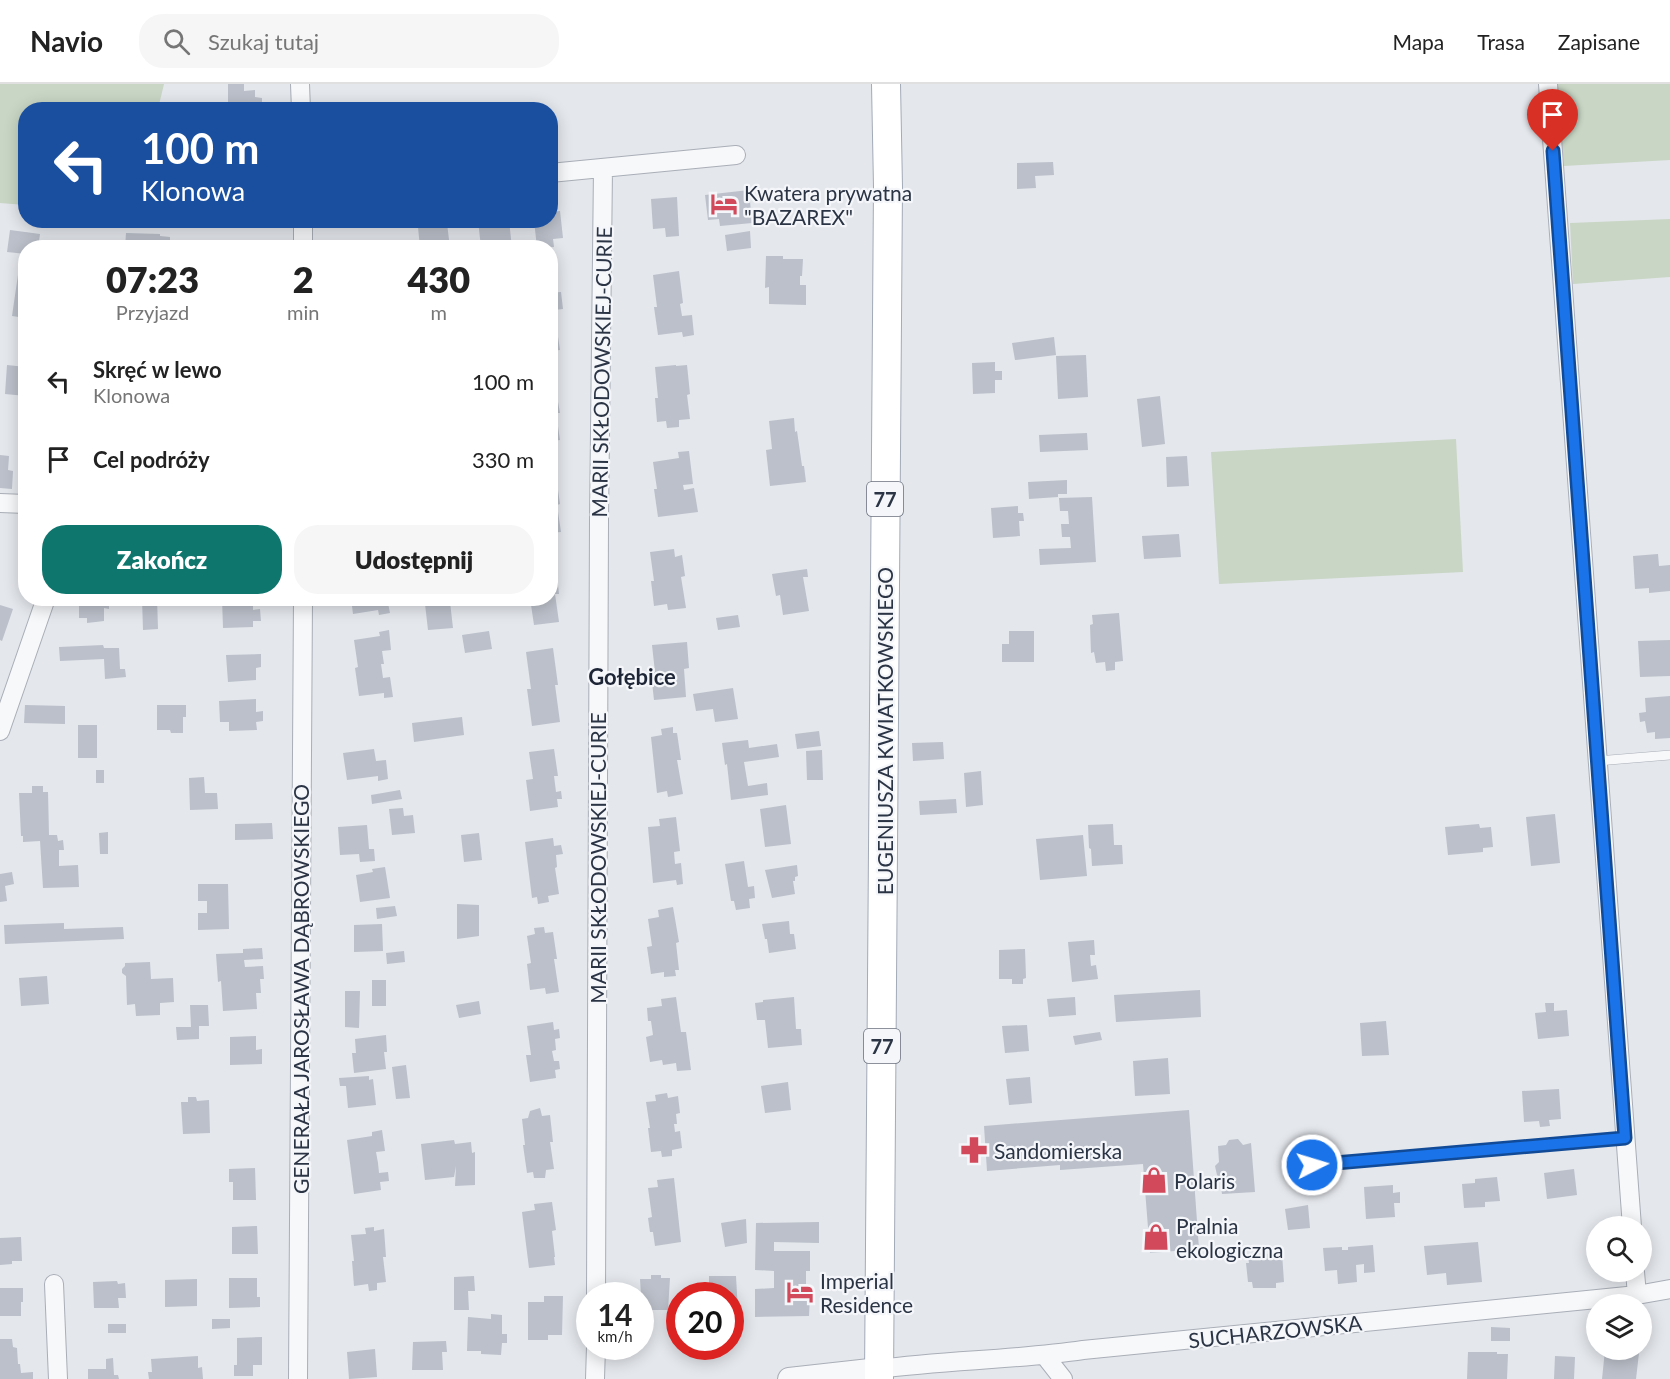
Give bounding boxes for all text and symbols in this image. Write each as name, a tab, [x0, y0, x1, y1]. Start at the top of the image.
search box	[139, 14, 559, 68]
text: Navio	[30, 24, 103, 58]
icon: search	[160, 25, 193, 58]
text: Szukaj tutaj	[208, 28, 319, 55]
text: Mapa	[1392, 29, 1444, 54]
text: Trasa	[1477, 29, 1525, 54]
text: Zapisane	[1558, 29, 1640, 54]
pin	[1527, 89, 1578, 151]
icon: arrive	[1536, 98, 1569, 131]
text: 100 m	[141, 123, 259, 173]
icon: left	[42, 126, 120, 204]
text: Klonowa	[141, 174, 245, 207]
place label: Kwatera prywatna "BAZAREX"	[744, 180, 912, 229]
hotel icon: Kwatera prywatna "BAZAREX"	[709, 189, 739, 219]
street label: MARII SKŁODOWSKIEJ-CURIE	[586, 226, 616, 518]
text: 07:23	[106, 257, 199, 301]
text: 2	[293, 257, 314, 301]
text: 430	[407, 257, 470, 301]
text: Przyjazd	[116, 300, 189, 324]
text: min	[287, 300, 319, 324]
text: m	[430, 300, 447, 324]
text: Skręć w lewo	[93, 356, 222, 383]
icon: left	[42, 365, 75, 398]
text: 100 m	[472, 368, 534, 395]
text: Klonowa	[93, 383, 170, 407]
icon: arrive	[42, 443, 75, 476]
text: Cel podróży	[93, 446, 210, 473]
text: 330 m	[472, 446, 534, 473]
road number: 77	[867, 482, 903, 516]
button: Zakończ	[42, 525, 282, 594]
button: Udostępnij	[294, 525, 534, 594]
street label: EUGENIUSZA KWIATKOWSKIEGO	[872, 567, 897, 895]
district label: Gołębice	[588, 663, 676, 690]
street label: MARII SKŁODOWSKIEJ-CURIE	[585, 712, 610, 1004]
street label: GENERAŁA JAROSŁAWA DĄBROWSKIEGO	[288, 784, 313, 1194]
road number: 77	[864, 1029, 900, 1063]
position arrow	[1280, 1133, 1344, 1197]
pharmacy icon: Sandomierska	[959, 1135, 989, 1165]
place label: Sandomierska	[994, 1138, 1122, 1163]
shop icon: Polaris	[1139, 1165, 1169, 1195]
place label: Polaris	[1174, 1168, 1235, 1193]
place label: Pralnia ekologiczna	[1176, 1213, 1284, 1262]
map controls	[1586, 1216, 1652, 1360]
button: search	[1586, 1216, 1652, 1282]
shop icon: Pralnia ekologiczna	[1141, 1222, 1171, 1252]
place label: Imperial Residence	[820, 1268, 913, 1317]
hotel icon: Imperial Residence	[785, 1277, 815, 1307]
speed limit sign: 20	[666, 1282, 744, 1360]
button: layers	[1586, 1294, 1652, 1360]
text: 14	[598, 1296, 632, 1332]
street label: SUCHARZOWSKA	[1187, 1309, 1364, 1353]
text: km/h	[597, 1327, 633, 1345]

